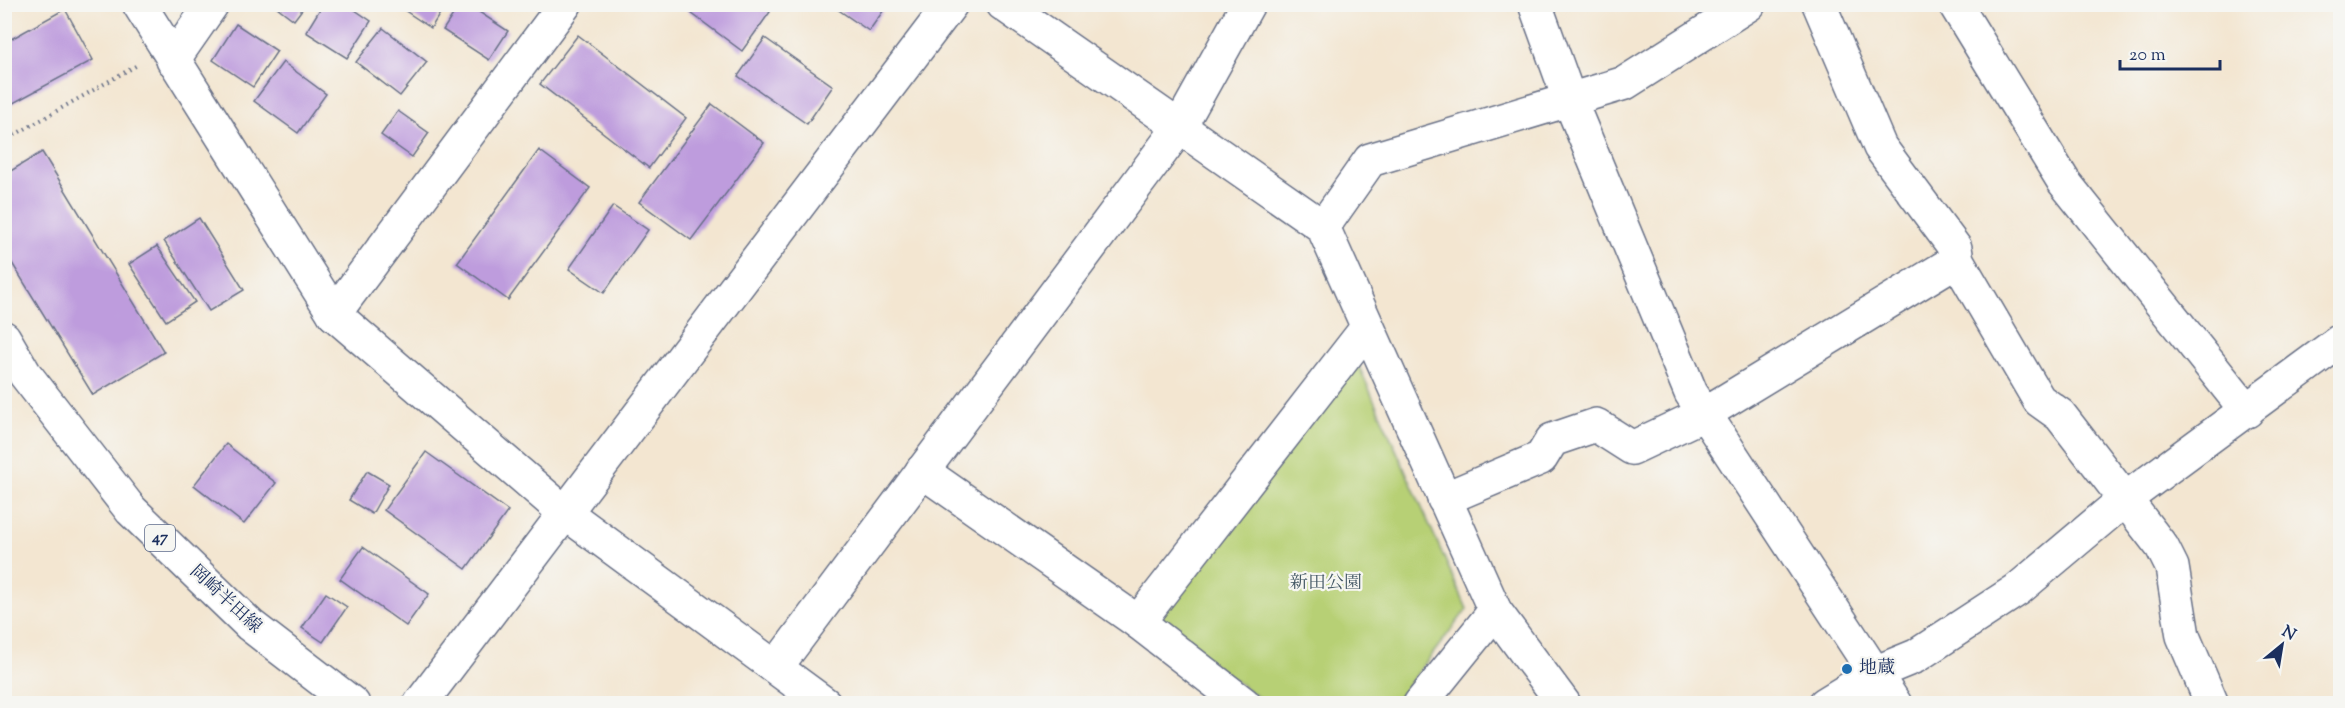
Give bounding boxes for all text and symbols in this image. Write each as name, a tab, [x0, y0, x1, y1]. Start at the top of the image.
scale bar	[2120, 33, 2220, 71]
text: 20 m	[2129, 43, 2166, 69]
road number: 47	[145, 525, 175, 551]
street label: 岡崎半田線	[183, 560, 267, 640]
park label: 新田公園	[1290, 571, 1362, 597]
north arrow	[2252, 615, 2312, 675]
text: N	[2277, 621, 2300, 647]
place label: 地蔵	[1859, 656, 1895, 682]
marker: 地蔵	[1840, 662, 1854, 676]

